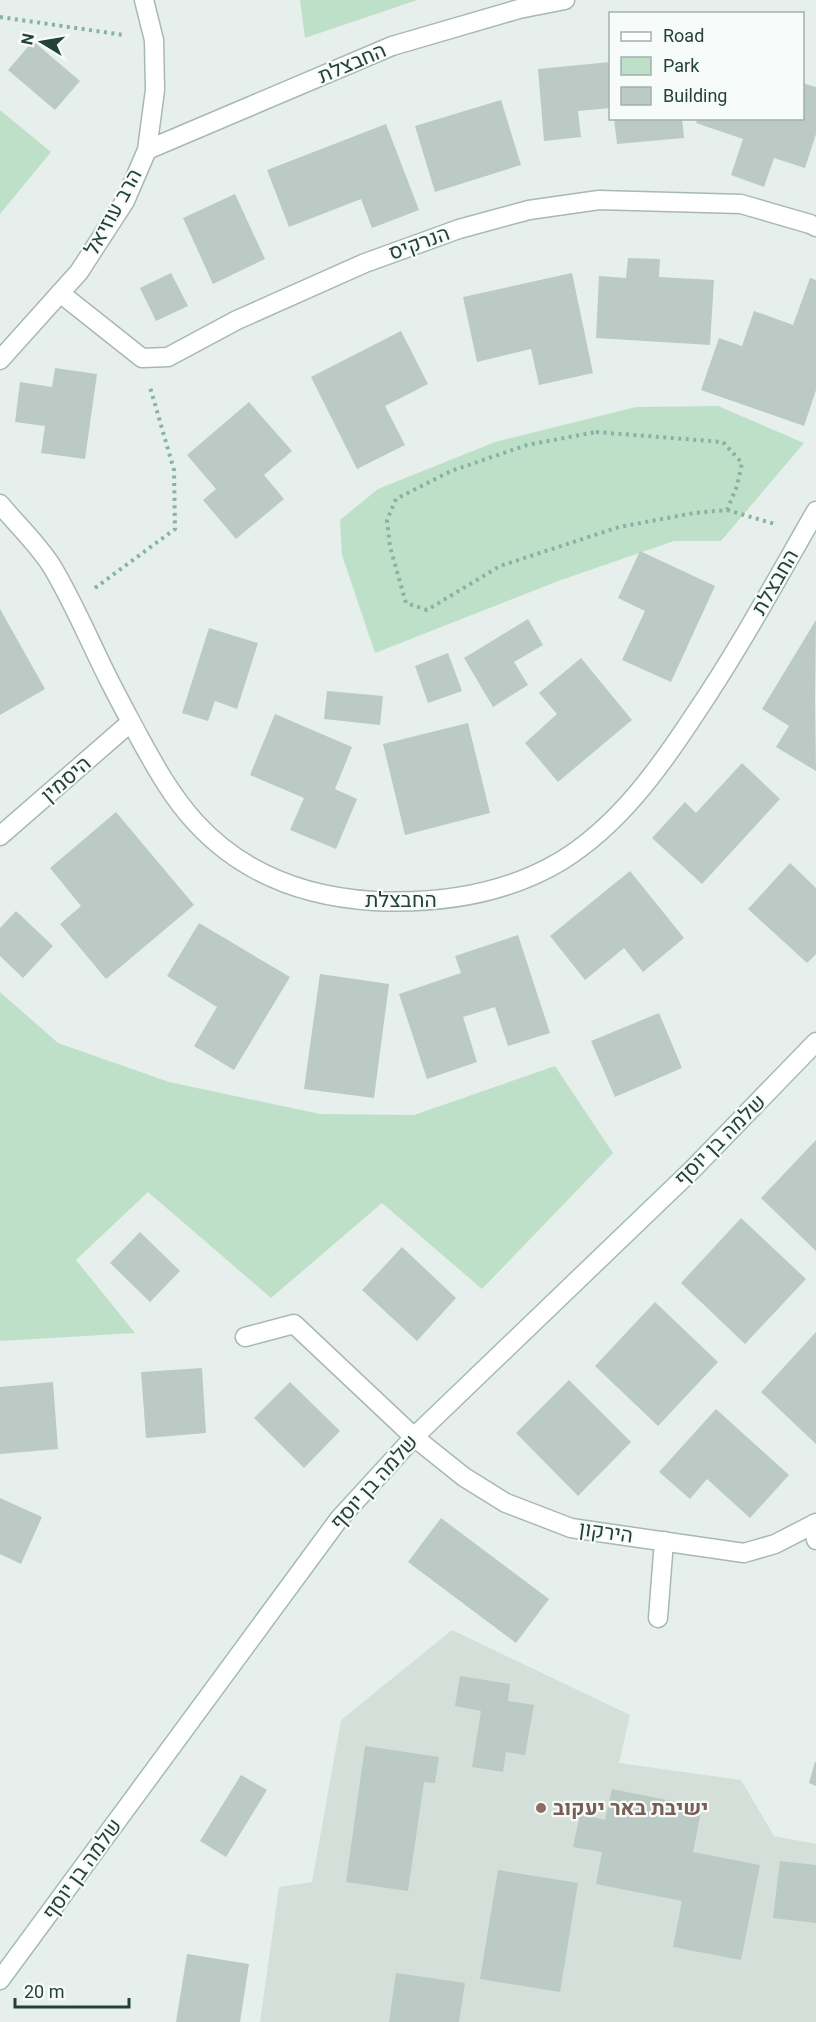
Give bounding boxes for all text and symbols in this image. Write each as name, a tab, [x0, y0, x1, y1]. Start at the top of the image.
north arrow	[12, 12, 72, 72]
legend	[609, 12, 804, 120]
text: Road	[663, 25, 704, 46]
text: N	[17, 32, 38, 47]
street label: החבצלת	[314, 38, 390, 88]
text: Park	[663, 55, 700, 76]
text: Building	[663, 85, 727, 106]
street label: הרב עוזיאל	[79, 165, 147, 259]
street label: הנרקיס	[385, 221, 453, 265]
street label: החבצלת	[747, 545, 803, 619]
street label: היסמין	[36, 751, 96, 807]
street label: החבצלת	[365, 888, 437, 912]
street label: שלמה בן יוסף	[669, 1089, 771, 1191]
street label: שלמה בן יוסף	[325, 1430, 423, 1534]
street label: הירקון	[577, 1516, 635, 1548]
place label: ישיבת באר יעקוב	[553, 1796, 708, 1820]
marker: ישיבת באר יעקוב	[534, 1801, 548, 1815]
street label: שלמה בן יוסף	[37, 1814, 127, 1924]
scale bar	[15, 1971, 129, 2009]
text: 20 m	[24, 1981, 64, 2002]

